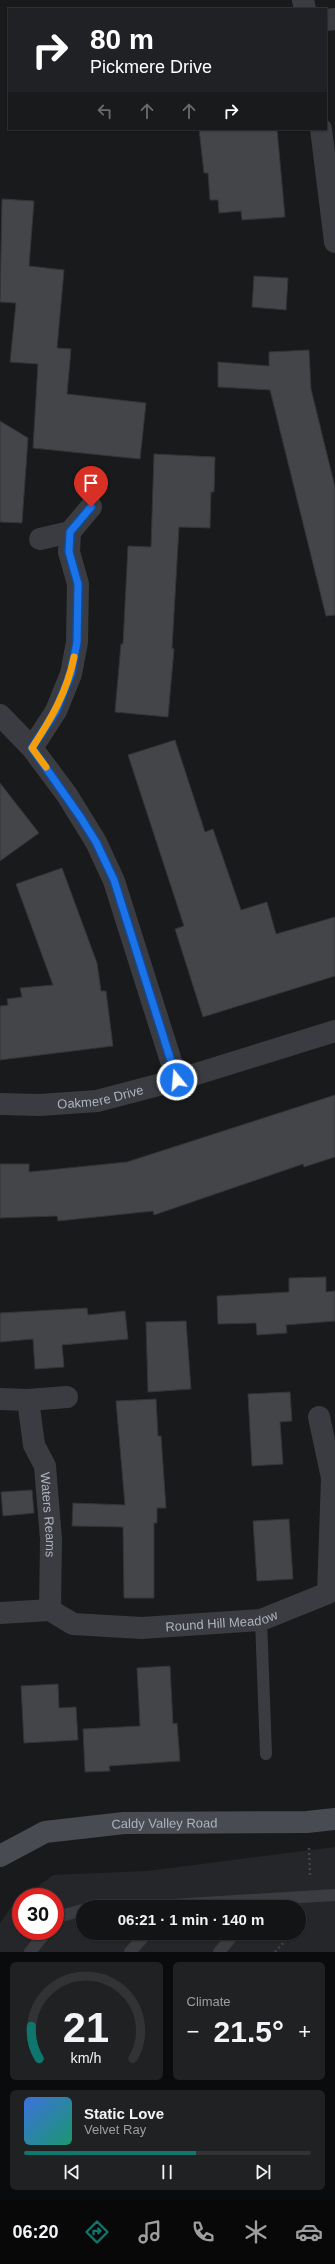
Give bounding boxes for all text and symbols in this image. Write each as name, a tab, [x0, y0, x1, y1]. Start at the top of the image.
icon: right	[24, 24, 76, 76]
text: 80 m	[90, 24, 154, 55]
text: Pickmere Drive	[90, 57, 212, 77]
icon: left	[94, 100, 116, 122]
icon: ahead	[136, 100, 158, 122]
icon: ahead	[178, 100, 200, 122]
icon: right	[220, 100, 242, 122]
pin	[74, 466, 108, 507]
icon: arrive	[80, 472, 102, 494]
position arrow	[156, 1059, 198, 1101]
street label: Oakmere Drive	[57, 1082, 145, 1112]
street label: Waters Reams	[38, 1472, 58, 1558]
street label: Round Hill Meadow	[165, 1607, 280, 1634]
street label: Caldy Valley Road	[111, 1815, 218, 1832]
speed limit sign: 30	[12, 1888, 64, 1940]
text: 06:21 · 1 min · 140 m	[118, 1911, 264, 1928]
text: Climate	[187, 1994, 231, 2009]
text: 21	[63, 2004, 109, 2051]
text: 21.5°	[214, 2015, 284, 2048]
text: −	[187, 2019, 199, 2044]
text: +	[298, 2019, 311, 2044]
text: km/h	[71, 2050, 102, 2066]
text: Static Love	[84, 2105, 164, 2122]
text: Velvet Ray	[84, 2122, 146, 2137]
icon: previous	[61, 2161, 83, 2183]
icon: pause	[156, 2161, 178, 2183]
icon: next	[252, 2161, 274, 2183]
icon: directions	[83, 2218, 111, 2246]
icon: music	[136, 2218, 164, 2246]
icon: phone	[189, 2218, 217, 2246]
icon: climate	[242, 2218, 270, 2246]
icon: car	[295, 2218, 323, 2246]
text: 06:20	[12, 2222, 58, 2242]

